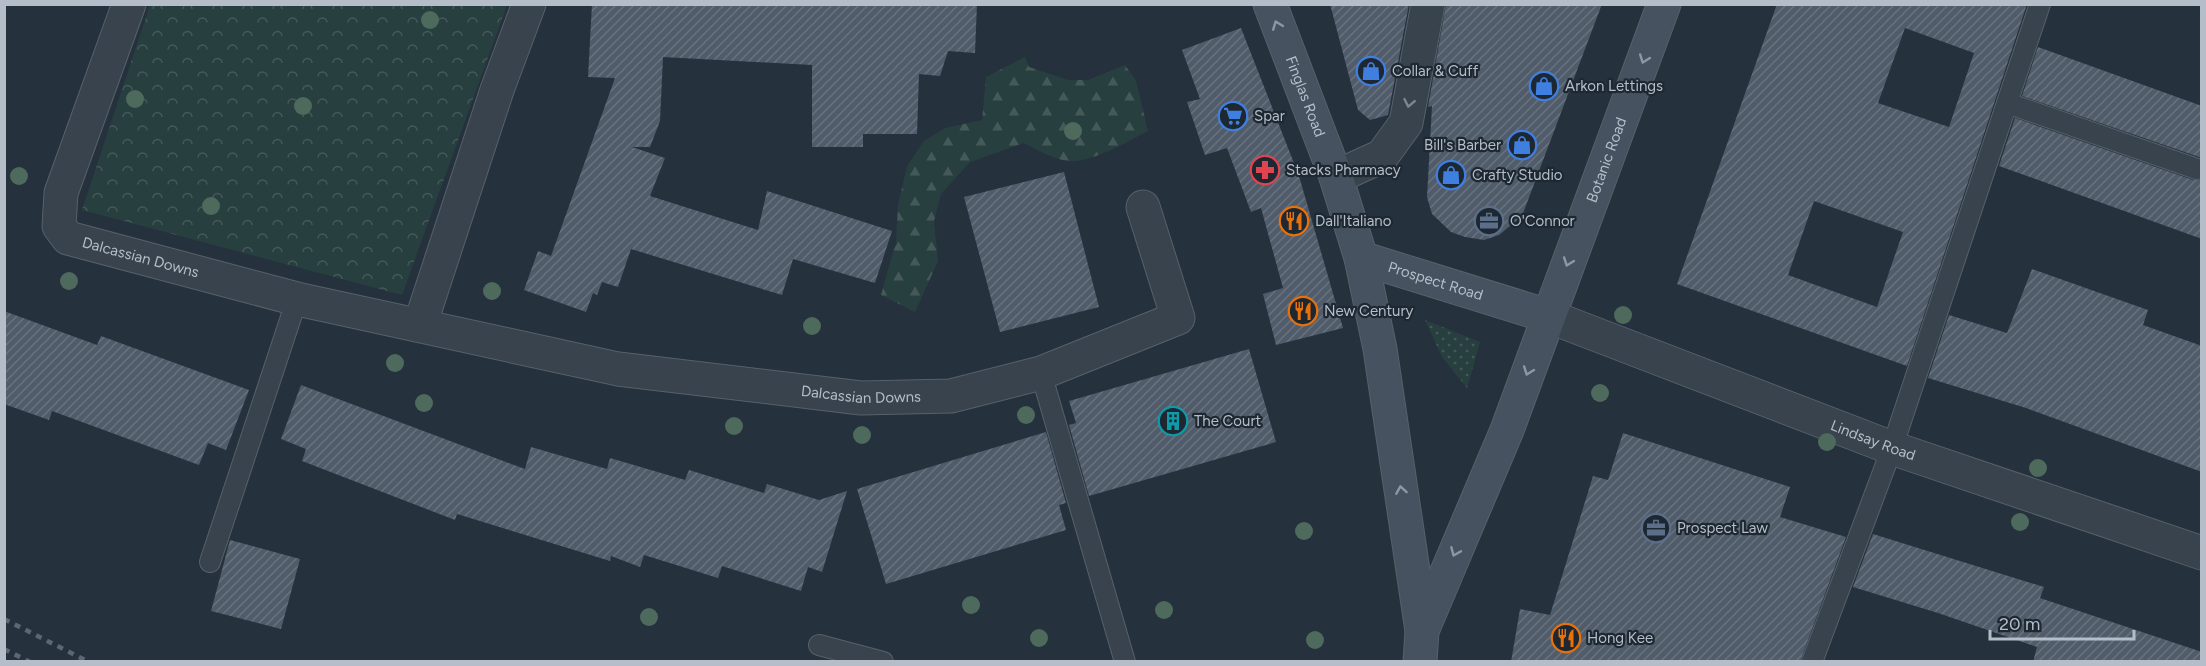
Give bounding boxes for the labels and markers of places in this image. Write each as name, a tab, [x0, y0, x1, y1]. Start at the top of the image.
shop icon: Collar & Cuff	[1355, 55, 1387, 87]
place label: Collar & Cuff	[1392, 62, 1479, 80]
shop icon: Arkon Lettings	[1528, 70, 1560, 102]
place label: Arkon Lettings	[1565, 77, 1663, 95]
supermarket icon: Spar	[1217, 100, 1249, 132]
place label: Spar	[1254, 107, 1285, 125]
shop icon: Bill's Barber	[1506, 129, 1538, 161]
place label: Bill's Barber	[1424, 136, 1501, 154]
pharmacy icon: Stacks Pharmacy	[1249, 154, 1281, 186]
shop icon: Crafty Studio	[1435, 159, 1467, 191]
place label: Stacks Pharmacy	[1286, 161, 1401, 179]
place label: Crafty Studio	[1472, 166, 1563, 184]
restaurant icon: Dall'Italiano	[1278, 205, 1310, 237]
office icon: O'Connor	[1473, 205, 1505, 237]
place label: Dall'Italiano	[1315, 212, 1392, 230]
place label: O'Connor	[1510, 212, 1575, 230]
restaurant icon: New Century	[1287, 295, 1319, 327]
place label: New Century	[1324, 302, 1414, 320]
building icon: The Court	[1157, 405, 1189, 437]
place label: The Court	[1194, 412, 1262, 430]
office icon: Prospect Law	[1640, 512, 1672, 544]
place label: Prospect Law	[1677, 519, 1768, 537]
restaurant icon: Hong Kee	[1550, 622, 1582, 654]
place label: Hong Kee	[1587, 629, 1653, 647]

